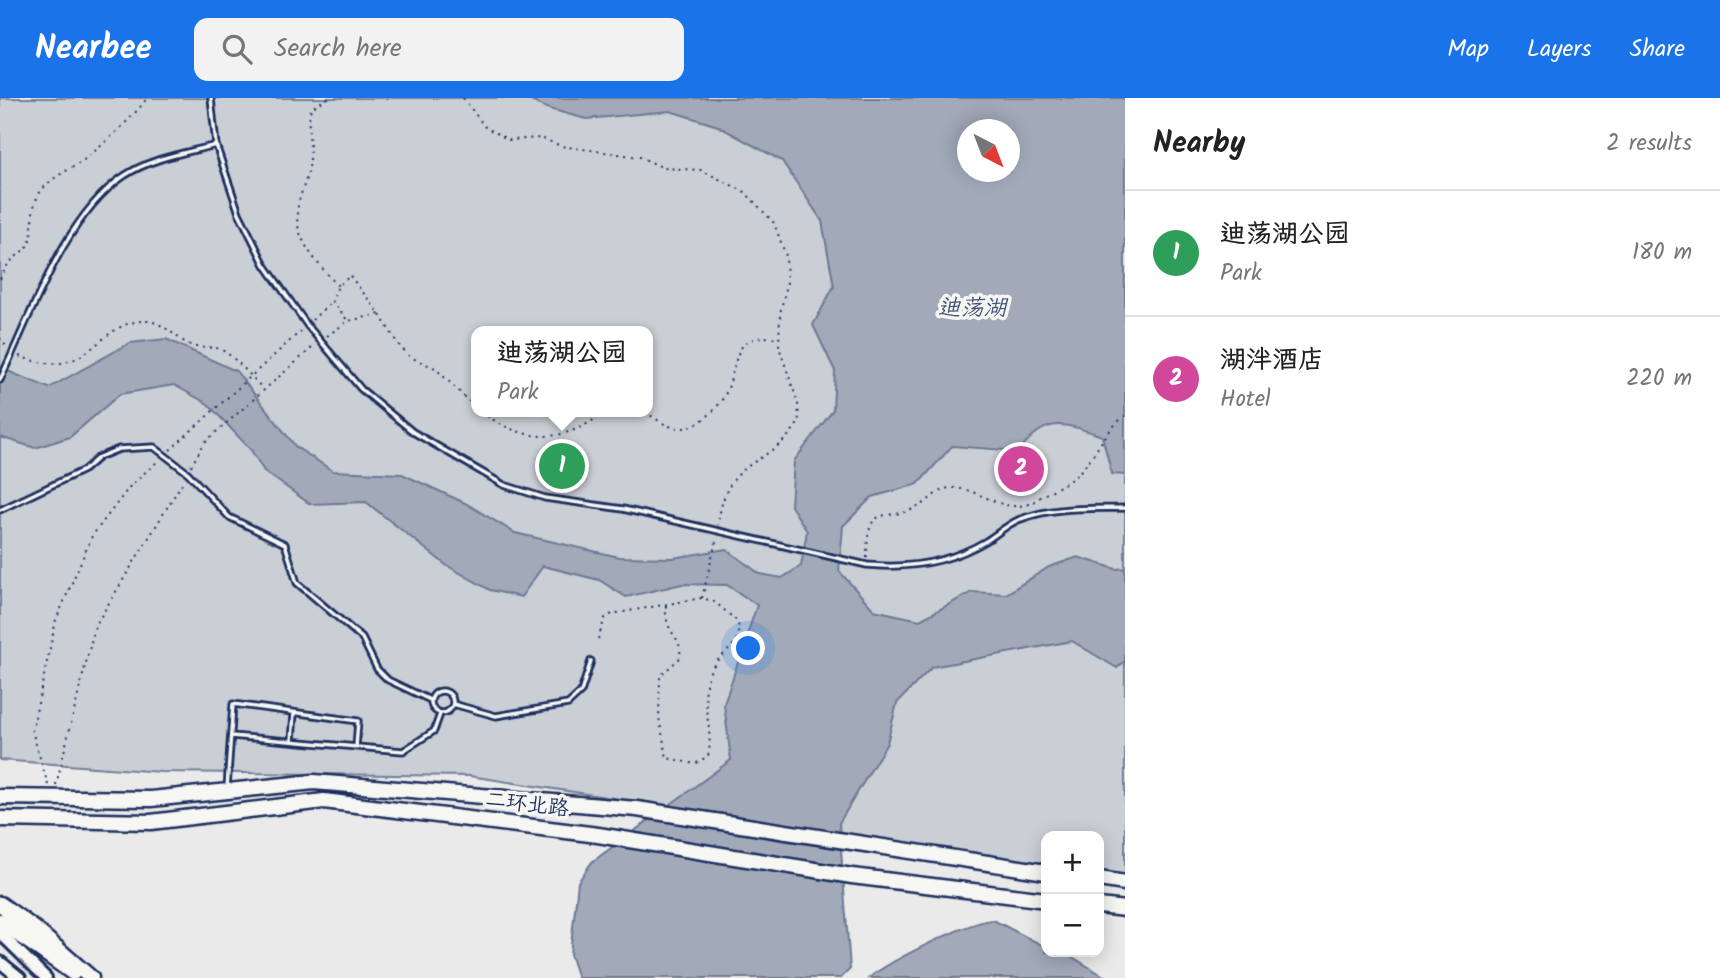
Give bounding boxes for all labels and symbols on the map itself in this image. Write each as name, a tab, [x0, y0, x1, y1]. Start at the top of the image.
north arrow	[957, 119, 1020, 182]
water label: 迪荡湖	[938, 291, 1009, 327]
pin: 1	[539, 440, 585, 492]
pin: 2	[998, 443, 1044, 495]
your location	[731, 631, 765, 665]
street label: 二环北路	[483, 784, 571, 826]

